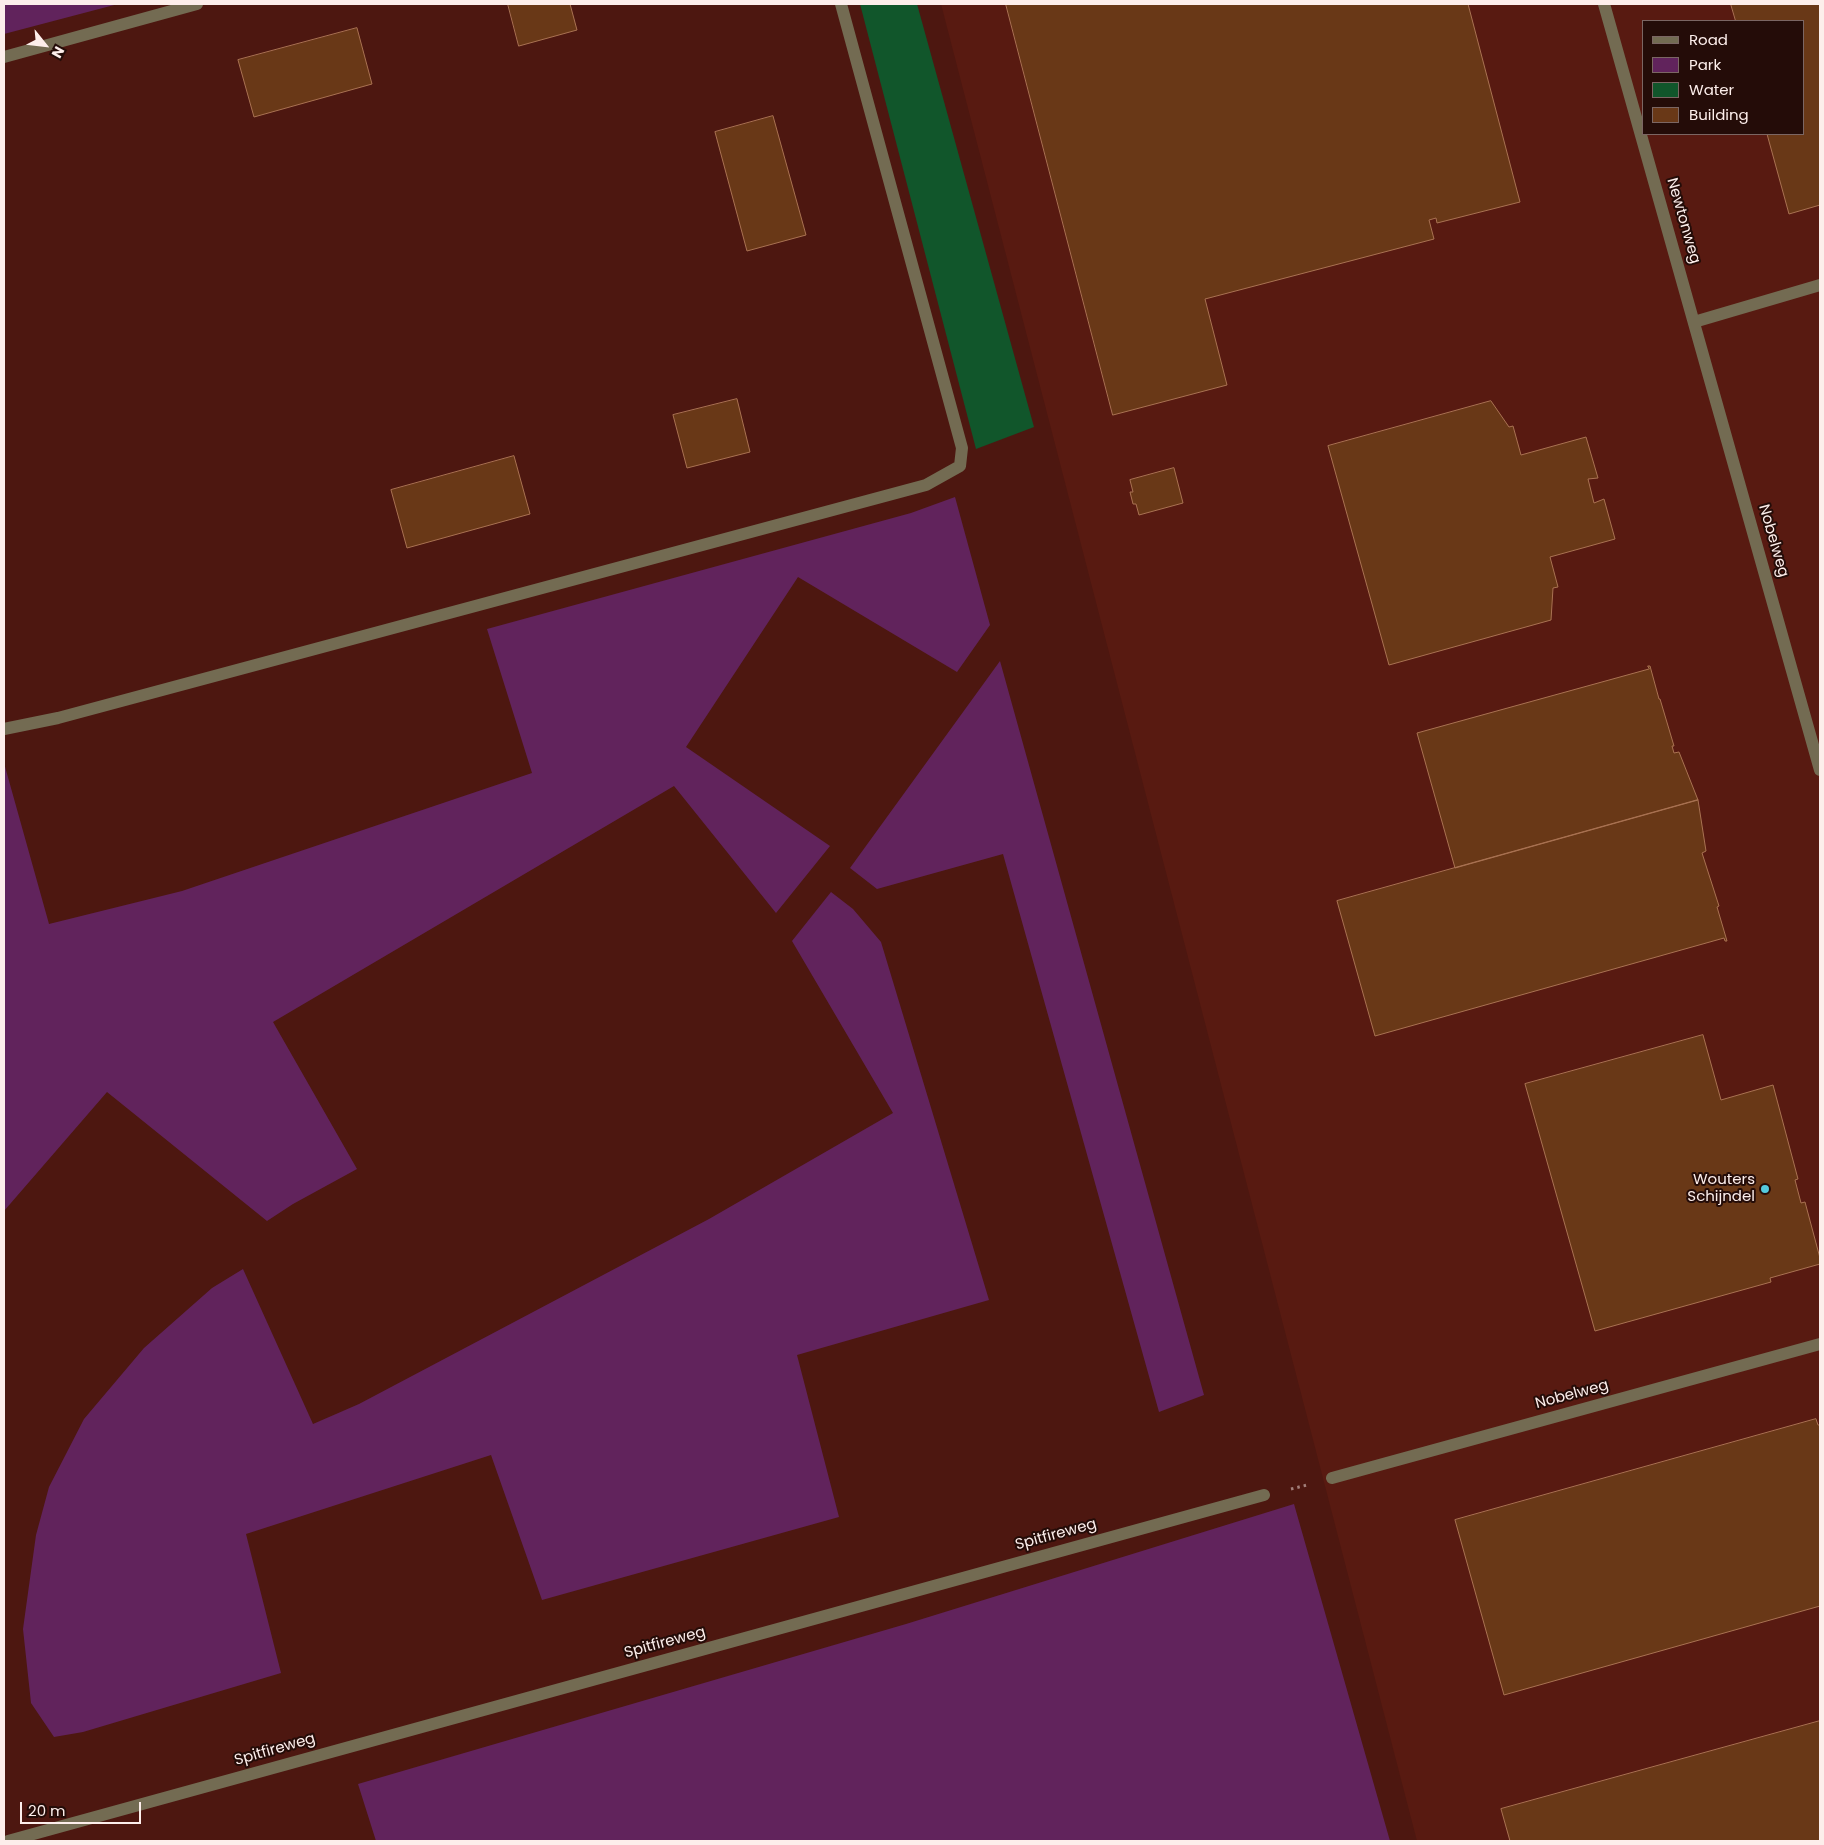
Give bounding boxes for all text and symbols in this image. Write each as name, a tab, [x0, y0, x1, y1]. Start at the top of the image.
north arrow	[20, 20, 70, 70]
legend	[1642, 20, 1804, 135]
text: Road	[1689, 29, 1728, 50]
text: N	[47, 43, 69, 62]
text: Park	[1689, 54, 1721, 75]
text: Water	[1689, 79, 1734, 100]
text: Building	[1689, 104, 1749, 125]
street label: Newtonweg	[1662, 176, 1704, 266]
street label: Nobelweg	[1754, 502, 1792, 580]
place label: Wouters Schijndel	[1687, 1171, 1755, 1206]
marker: Wouters Schijndel	[1759, 1183, 1771, 1195]
street label: Nobelweg	[1533, 1377, 1611, 1413]
street label: Spitfireweg	[1013, 1516, 1099, 1554]
street label: Spitfireweg	[622, 1624, 708, 1662]
street label: Spitfireweg	[232, 1730, 318, 1770]
scale bar	[22, 1792, 144, 1824]
text: 20 m	[28, 1800, 66, 1821]

